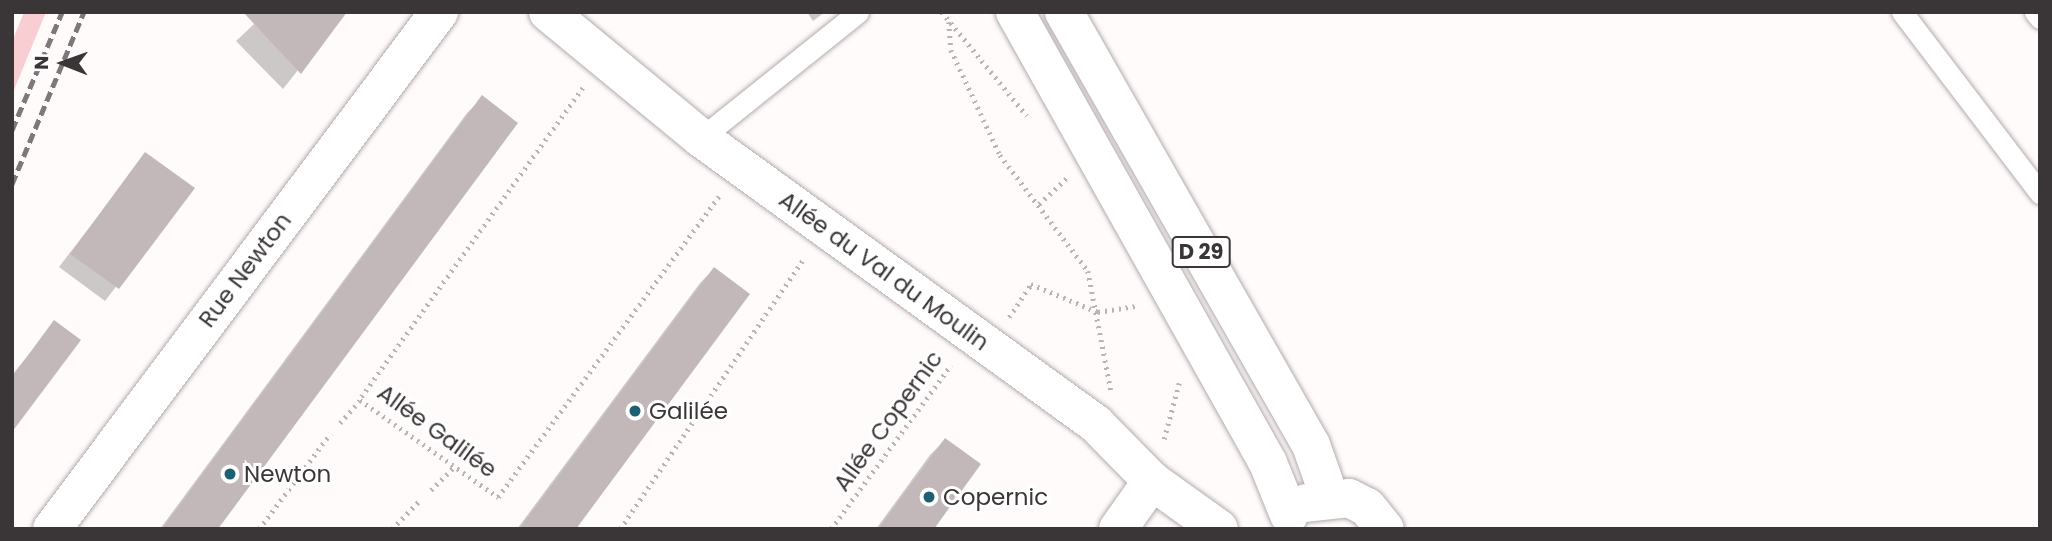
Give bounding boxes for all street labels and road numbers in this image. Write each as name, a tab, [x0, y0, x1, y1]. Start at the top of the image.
street label: Allée du Val du Moulin	[774, 186, 994, 356]
street label: Rue Newton	[193, 207, 297, 333]
road number: D 29	[1171, 234, 1231, 270]
street label: Allée Copernic	[828, 345, 948, 497]
street label: Allée Galilée	[372, 379, 502, 483]

